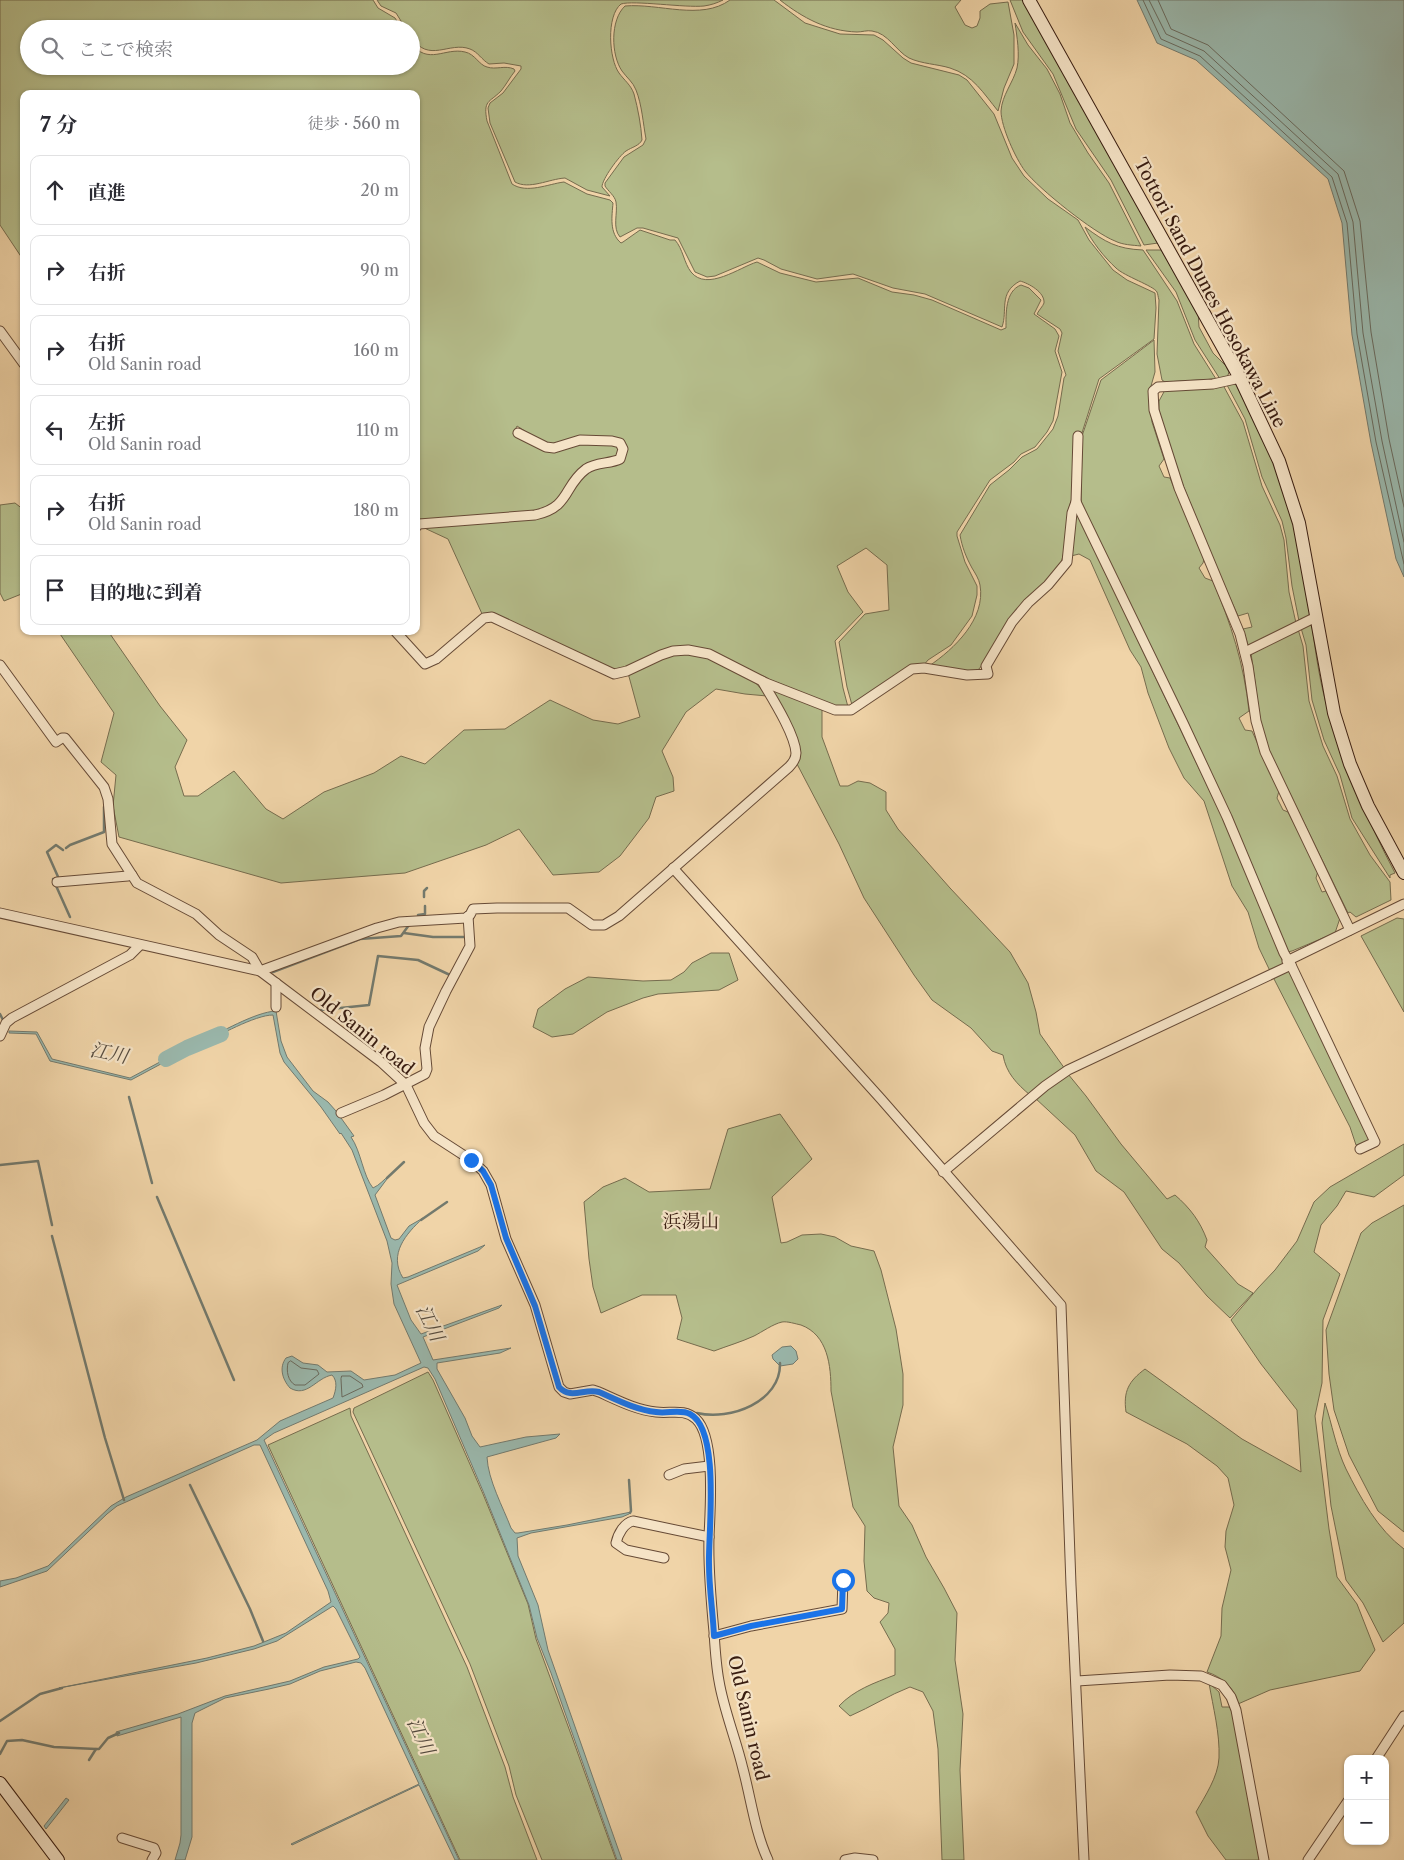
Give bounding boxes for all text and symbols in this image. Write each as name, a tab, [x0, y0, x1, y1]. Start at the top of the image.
search box	[20, 20, 420, 75]
icon: search	[38, 34, 66, 62]
text: ここで検索	[78, 38, 173, 61]
text: 7 分	[40, 112, 77, 137]
text: 徒歩 · 560 m	[308, 113, 400, 133]
street label: Tottori Sand Dunes Hosokawa Line	[1129, 154, 1291, 432]
icon: ahead	[41, 176, 69, 204]
text: 20 m	[360, 180, 399, 200]
text: 直進	[88, 181, 126, 204]
icon: right	[41, 256, 69, 284]
text: 90 m	[360, 260, 399, 280]
text: 右折	[88, 261, 126, 284]
text: 右折	[88, 331, 126, 354]
icon: right	[41, 336, 69, 364]
text: 160 m	[354, 340, 399, 360]
text: Old Sanin road	[88, 354, 202, 374]
text: 左折	[88, 411, 126, 434]
icon: left	[41, 416, 69, 444]
text: 110 m	[356, 420, 399, 440]
text: Old Sanin road	[88, 434, 202, 454]
text: 右折	[88, 491, 126, 514]
icon: right	[41, 496, 69, 524]
text: 180 m	[353, 500, 399, 520]
text: Old Sanin road	[88, 514, 202, 534]
icon: arrive	[41, 576, 69, 604]
text: 目的地に到着	[88, 581, 202, 604]
street label: Old Sanin road	[305, 982, 419, 1080]
water label: 江川	[88, 1038, 132, 1069]
route end	[460, 1149, 483, 1172]
district label: 浜湯山	[662, 1210, 720, 1233]
water label: 江川	[411, 1301, 450, 1347]
route start	[832, 1569, 855, 1592]
street label: Old Sanin road	[723, 1653, 773, 1783]
water label: 江川	[403, 1714, 440, 1760]
map controls	[1344, 1755, 1389, 1845]
button: +	[1344, 1755, 1389, 1800]
button: −	[1344, 1800, 1389, 1845]

